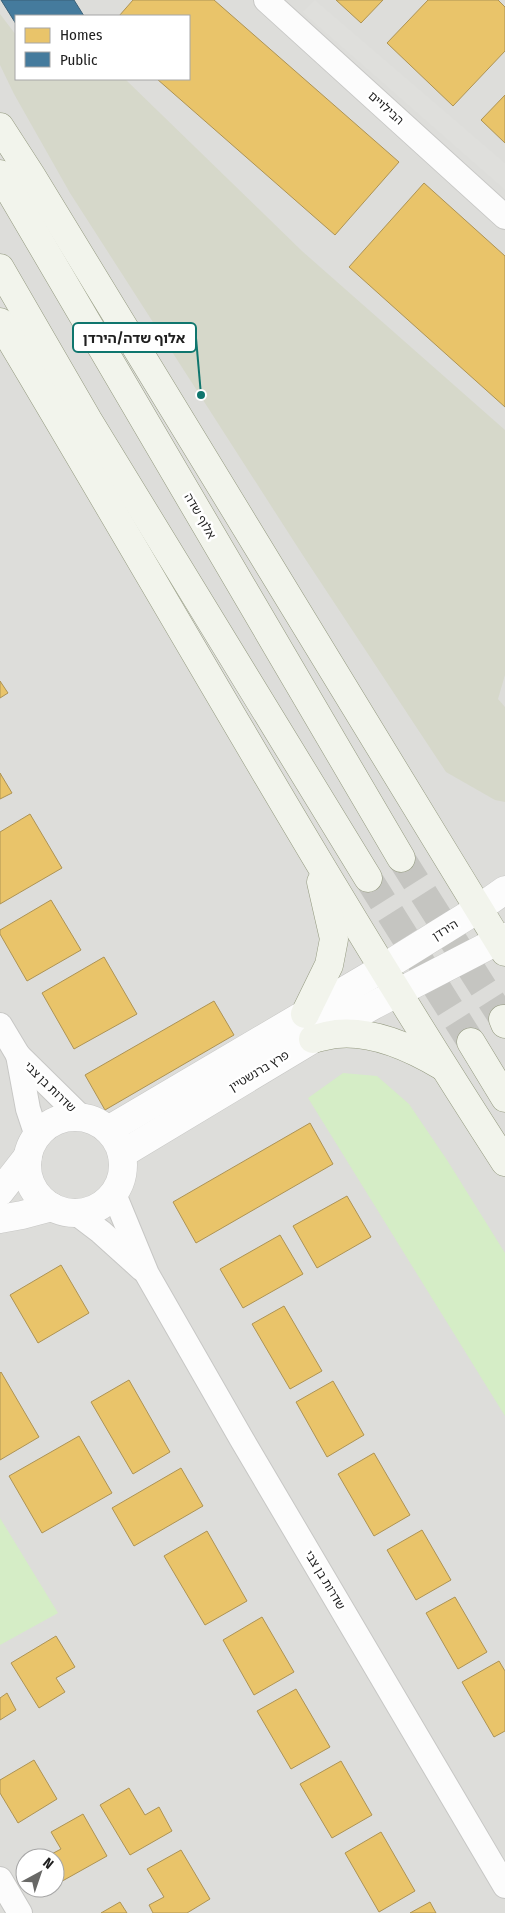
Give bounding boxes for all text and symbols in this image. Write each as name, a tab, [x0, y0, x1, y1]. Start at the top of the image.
legend	[15, 15, 190, 80]
text: Homes	[60, 26, 102, 44]
text: Public	[60, 51, 98, 69]
street label: הבילויים	[365, 89, 407, 127]
callout: אלוף שדה/הירדן	[73, 323, 196, 352]
text: אלוף שדה/הירדן	[83, 330, 186, 347]
street label: אלוף שדה	[181, 491, 219, 542]
street label: הירדן	[430, 917, 460, 943]
street label: פרץ ברנשטיין	[227, 1048, 291, 1094]
street label: שדרות בן צבי	[21, 1059, 79, 1115]
street label: שדרות בן צבי	[302, 1548, 348, 1612]
north arrow	[15, 1848, 65, 1898]
text: N	[39, 1854, 57, 1873]

